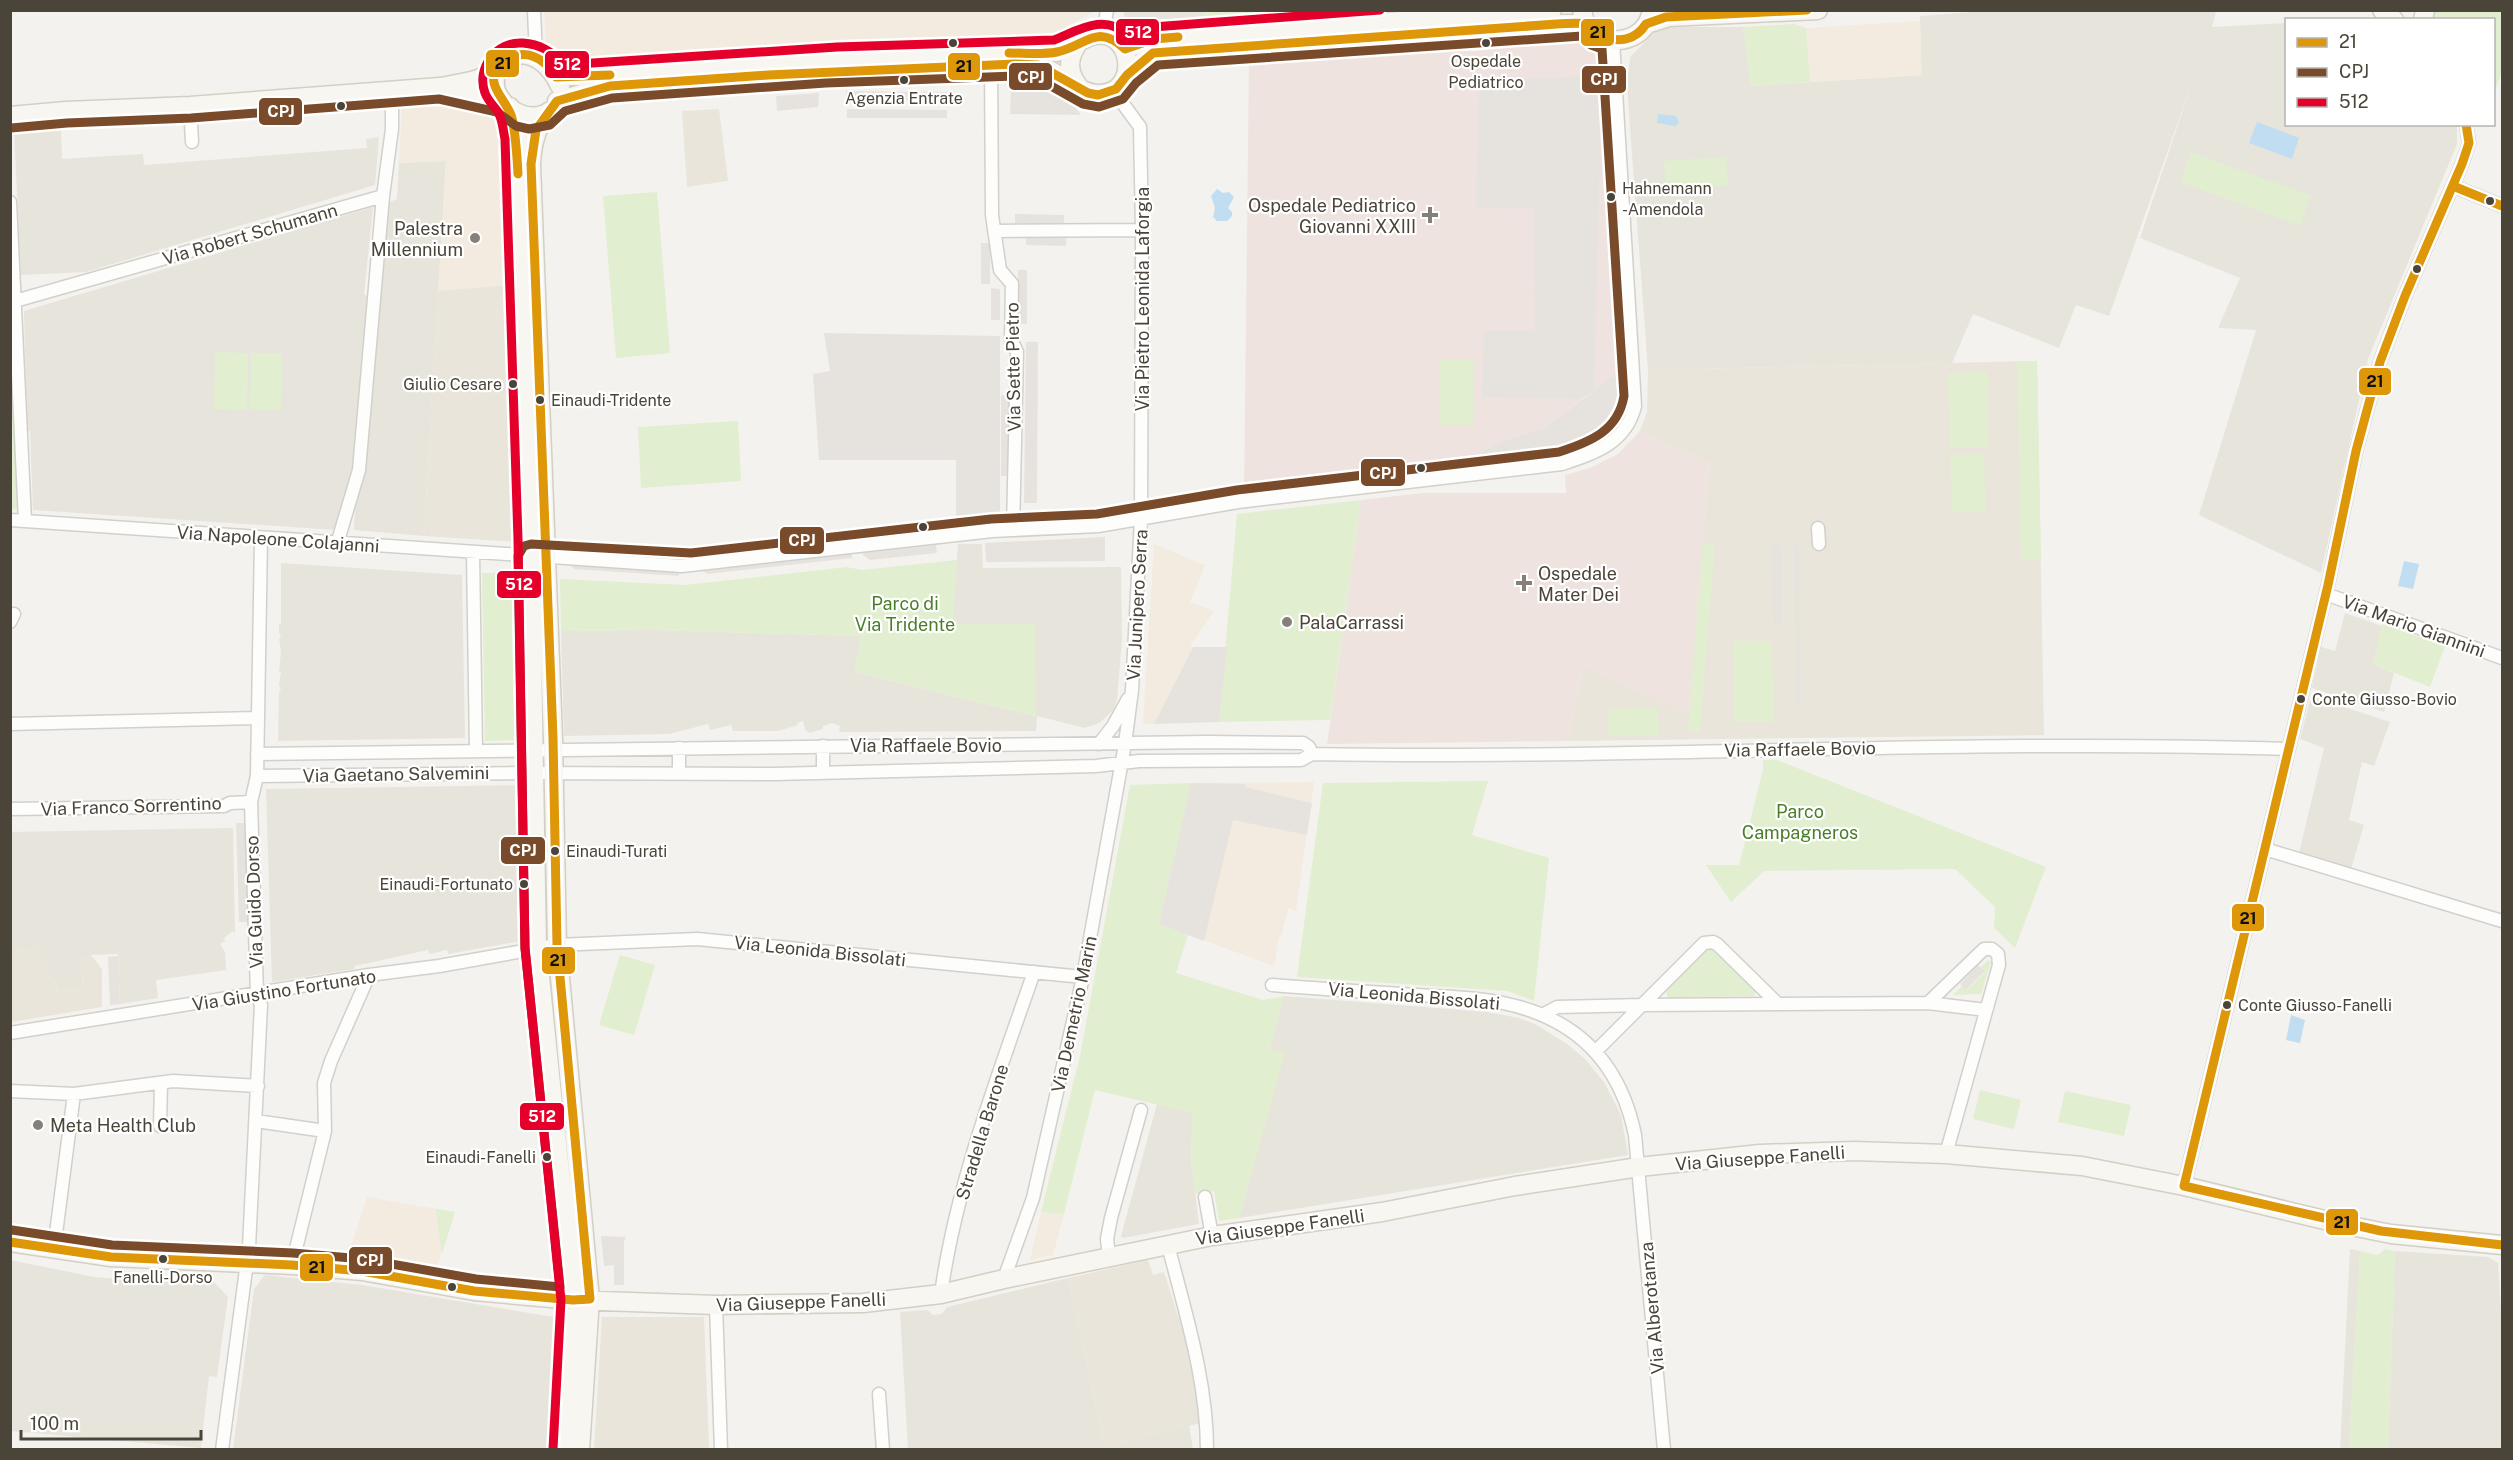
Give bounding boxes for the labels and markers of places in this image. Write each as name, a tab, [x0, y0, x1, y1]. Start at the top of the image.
unlabelled marker	[947, 37, 959, 49]
marker: Ospedale Pediatrico	[1480, 37, 1492, 49]
place label: Ospedale Pediatrico	[1448, 52, 1524, 92]
marker: Agenzia Entrate	[898, 74, 910, 86]
place label: Agenzia Entrate	[845, 89, 963, 108]
unlabelled marker	[335, 100, 347, 112]
place label: Hahnemann -Amendola	[1622, 179, 1712, 219]
marker: Hahnemann -Amendola	[1605, 191, 1617, 203]
place label: Ospedale Pediatrico Giovanni XXIII	[1248, 195, 1416, 237]
unlabelled marker	[2484, 195, 2496, 207]
marker: Ospedale Pediatrico Giovanni XXIII	[1421, 206, 1439, 224]
place label: Palestra Millennium	[371, 218, 463, 260]
marker: Palestra Millennium	[468, 231, 482, 245]
unlabelled marker	[2411, 263, 2423, 275]
place label: Giulio Cesare	[403, 375, 502, 394]
marker: Giulio Cesare	[507, 378, 519, 390]
place label: Einaudi-Tridente	[551, 391, 671, 410]
marker: Einaudi-Tridente	[534, 394, 546, 406]
unlabelled marker	[1415, 462, 1427, 474]
unlabelled marker	[917, 521, 929, 533]
place label: Ospedale Mater Dei	[1538, 563, 1619, 605]
marker: Ospedale Mater Dei	[1515, 574, 1533, 592]
place label: PalaCarrassi	[1299, 612, 1404, 633]
marker: PalaCarrassi	[1280, 615, 1294, 629]
place label: Conte Giusso-Bovio	[2312, 690, 2457, 709]
marker: Conte Giusso-Bovio	[2295, 693, 2307, 705]
place label: Einaudi-Turati	[566, 842, 667, 861]
marker: Einaudi-Turati	[549, 845, 561, 857]
place label: Einaudi-Fortunato	[380, 875, 513, 894]
marker: Einaudi-Fortunato	[518, 878, 530, 890]
place label: Conte Giusso-Fanelli	[2238, 996, 2392, 1015]
marker: Conte Giusso-Fanelli	[2221, 999, 2233, 1011]
place label: Meta Health Club	[50, 1115, 196, 1136]
marker: Meta Health Club	[31, 1118, 45, 1132]
place label: Einaudi-Fanelli	[425, 1148, 536, 1167]
marker: Einaudi-Fanelli	[541, 1151, 553, 1163]
marker: Fanelli-Dorso	[157, 1253, 169, 1265]
place label: Fanelli-Dorso	[113, 1268, 213, 1287]
unlabelled marker	[446, 1281, 458, 1293]

